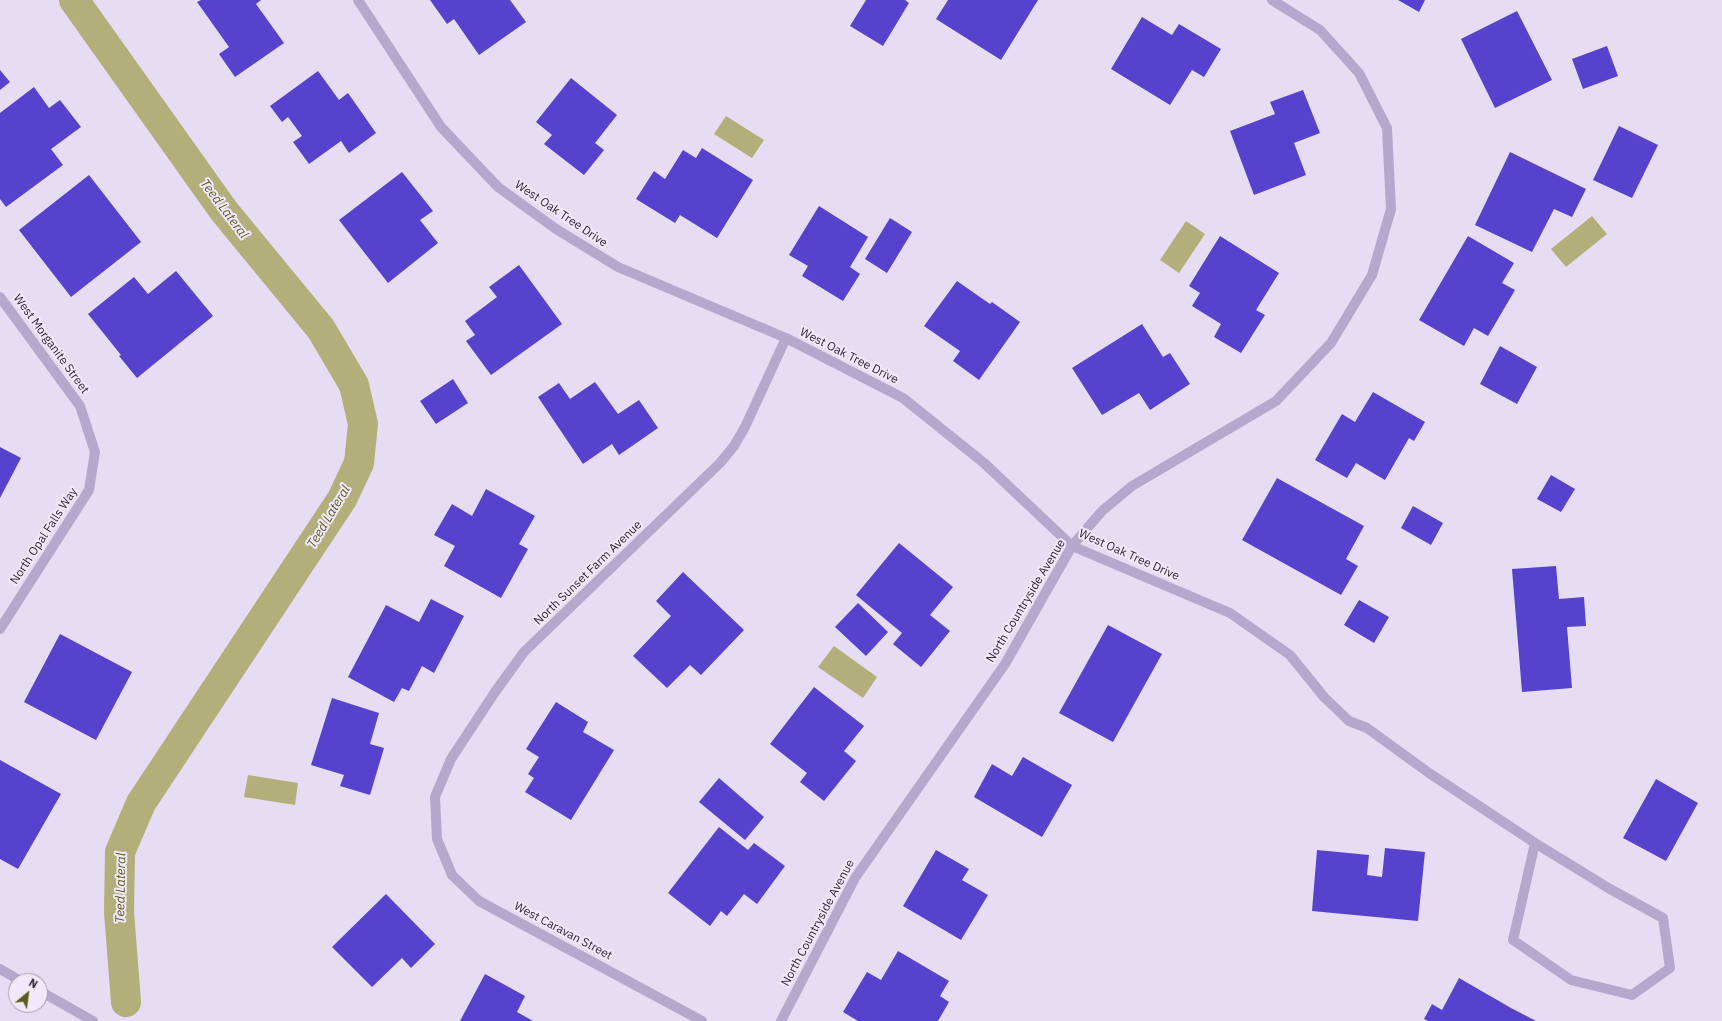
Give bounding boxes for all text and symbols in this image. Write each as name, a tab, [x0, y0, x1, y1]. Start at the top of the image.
water label: Teed Lateral	[197, 176, 251, 242]
street label: West Oak Tree Drive	[512, 178, 610, 250]
street label: West Morganite Street	[10, 291, 92, 397]
street label: West Oak Tree Drive	[797, 325, 901, 387]
water label: Teed Lateral	[304, 483, 354, 551]
street label: North Opal Falls Way	[7, 485, 81, 587]
street label: North Sunset Farm Avenue	[531, 518, 645, 628]
street label: West Oak Tree Drive	[1077, 526, 1181, 584]
street label: North Countryside Avenue	[983, 537, 1069, 665]
water label: Teed Lateral	[113, 853, 129, 923]
street label: North Countryside Avenue	[778, 857, 858, 989]
street label: West Caravan Street	[511, 899, 615, 963]
north arrow	[8, 973, 48, 1013]
text: N	[26, 975, 40, 991]

